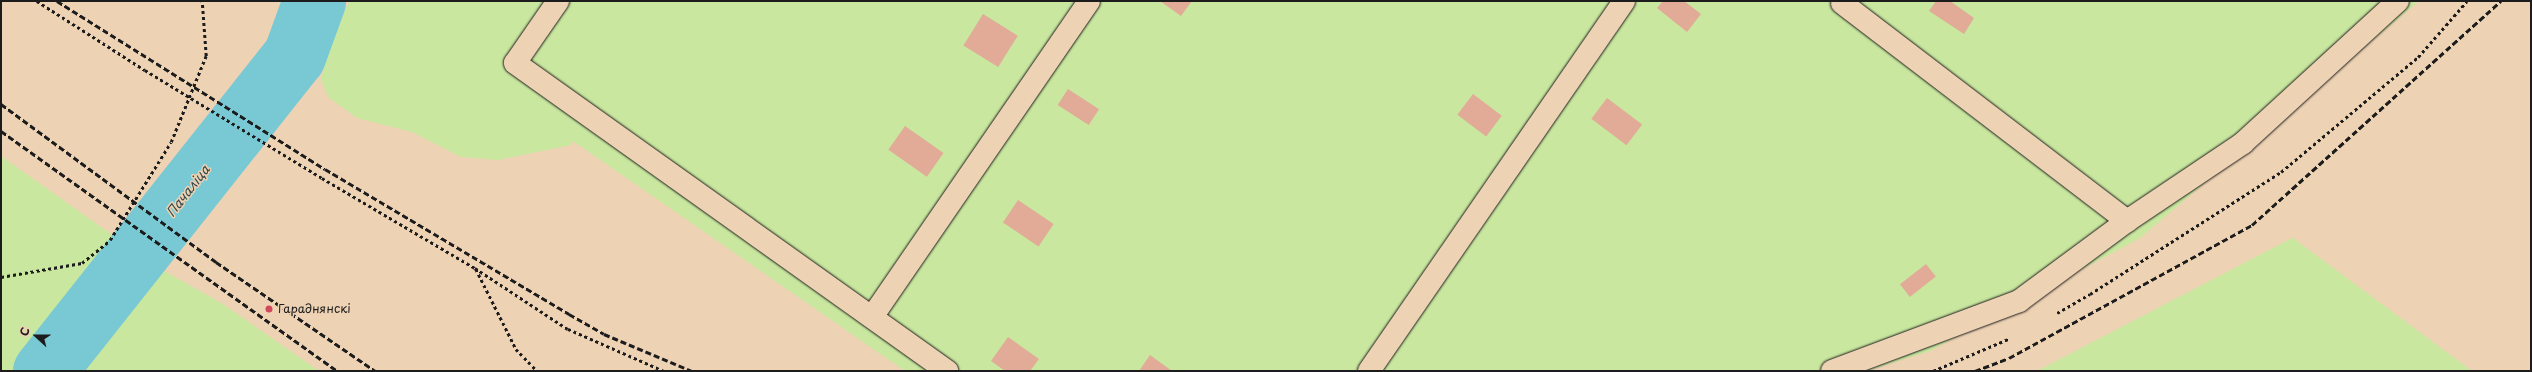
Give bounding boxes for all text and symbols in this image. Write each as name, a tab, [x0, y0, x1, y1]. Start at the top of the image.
water label: Пачаліца	[163, 162, 213, 220]
place label: Гараднянскі	[278, 302, 351, 316]
marker: Гараднянскі	[263, 303, 275, 315]
north arrow	[16, 316, 56, 356]
text: С	[15, 325, 34, 338]

